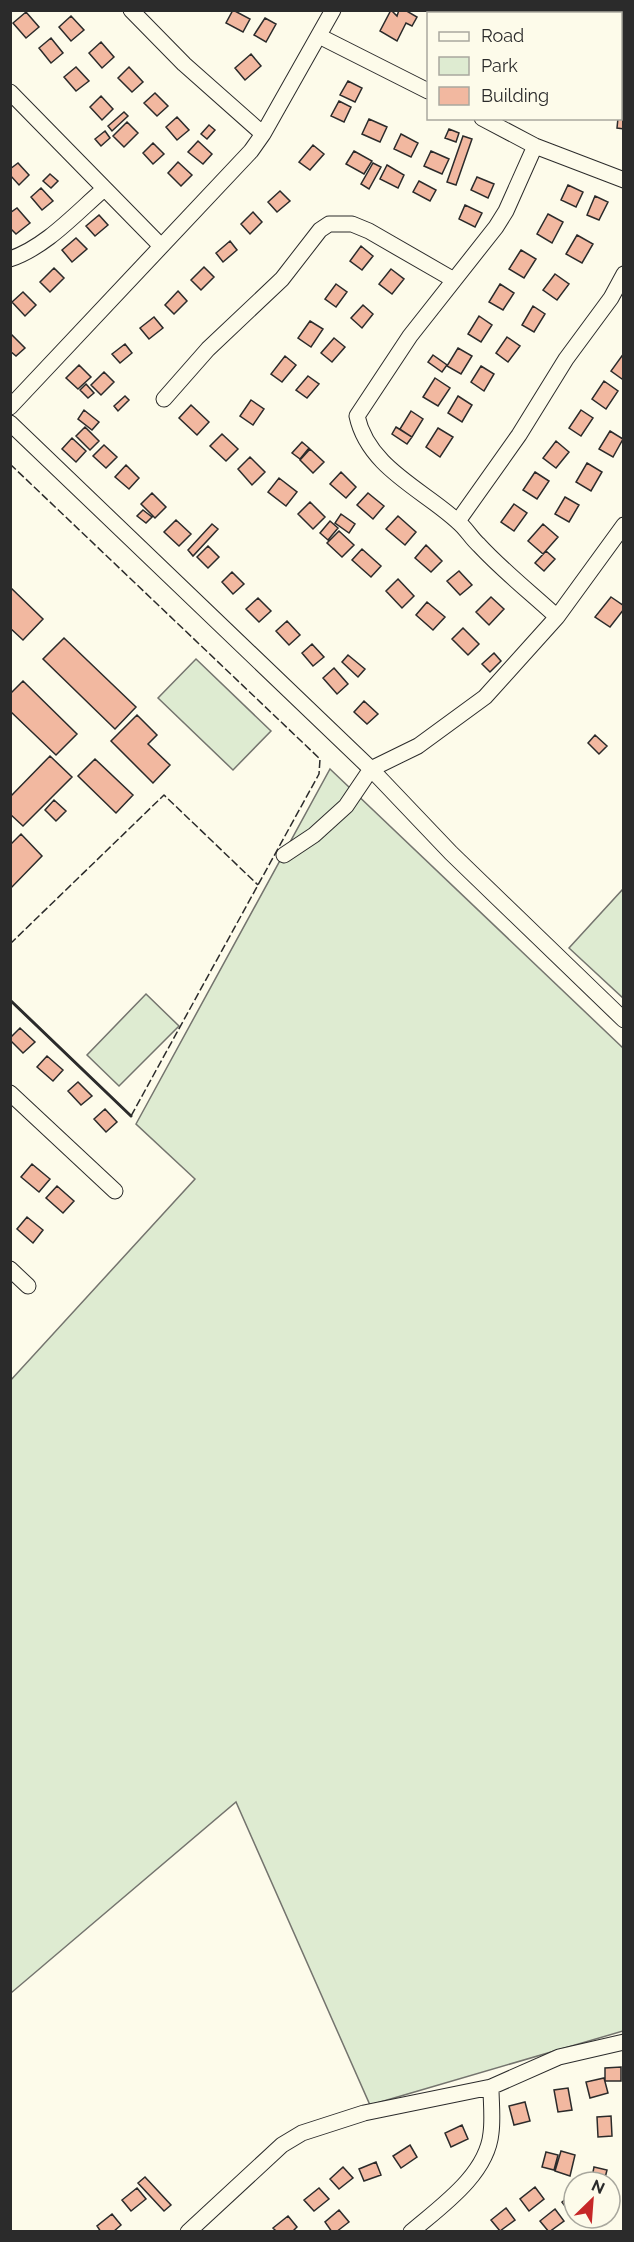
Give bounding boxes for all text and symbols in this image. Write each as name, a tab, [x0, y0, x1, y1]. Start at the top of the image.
legend	[427, 12, 622, 120]
text: Road	[481, 25, 524, 46]
text: Park	[481, 55, 518, 76]
text: Building	[481, 85, 549, 106]
north arrow	[562, 2170, 622, 2230]
text: N	[589, 2176, 608, 2198]

